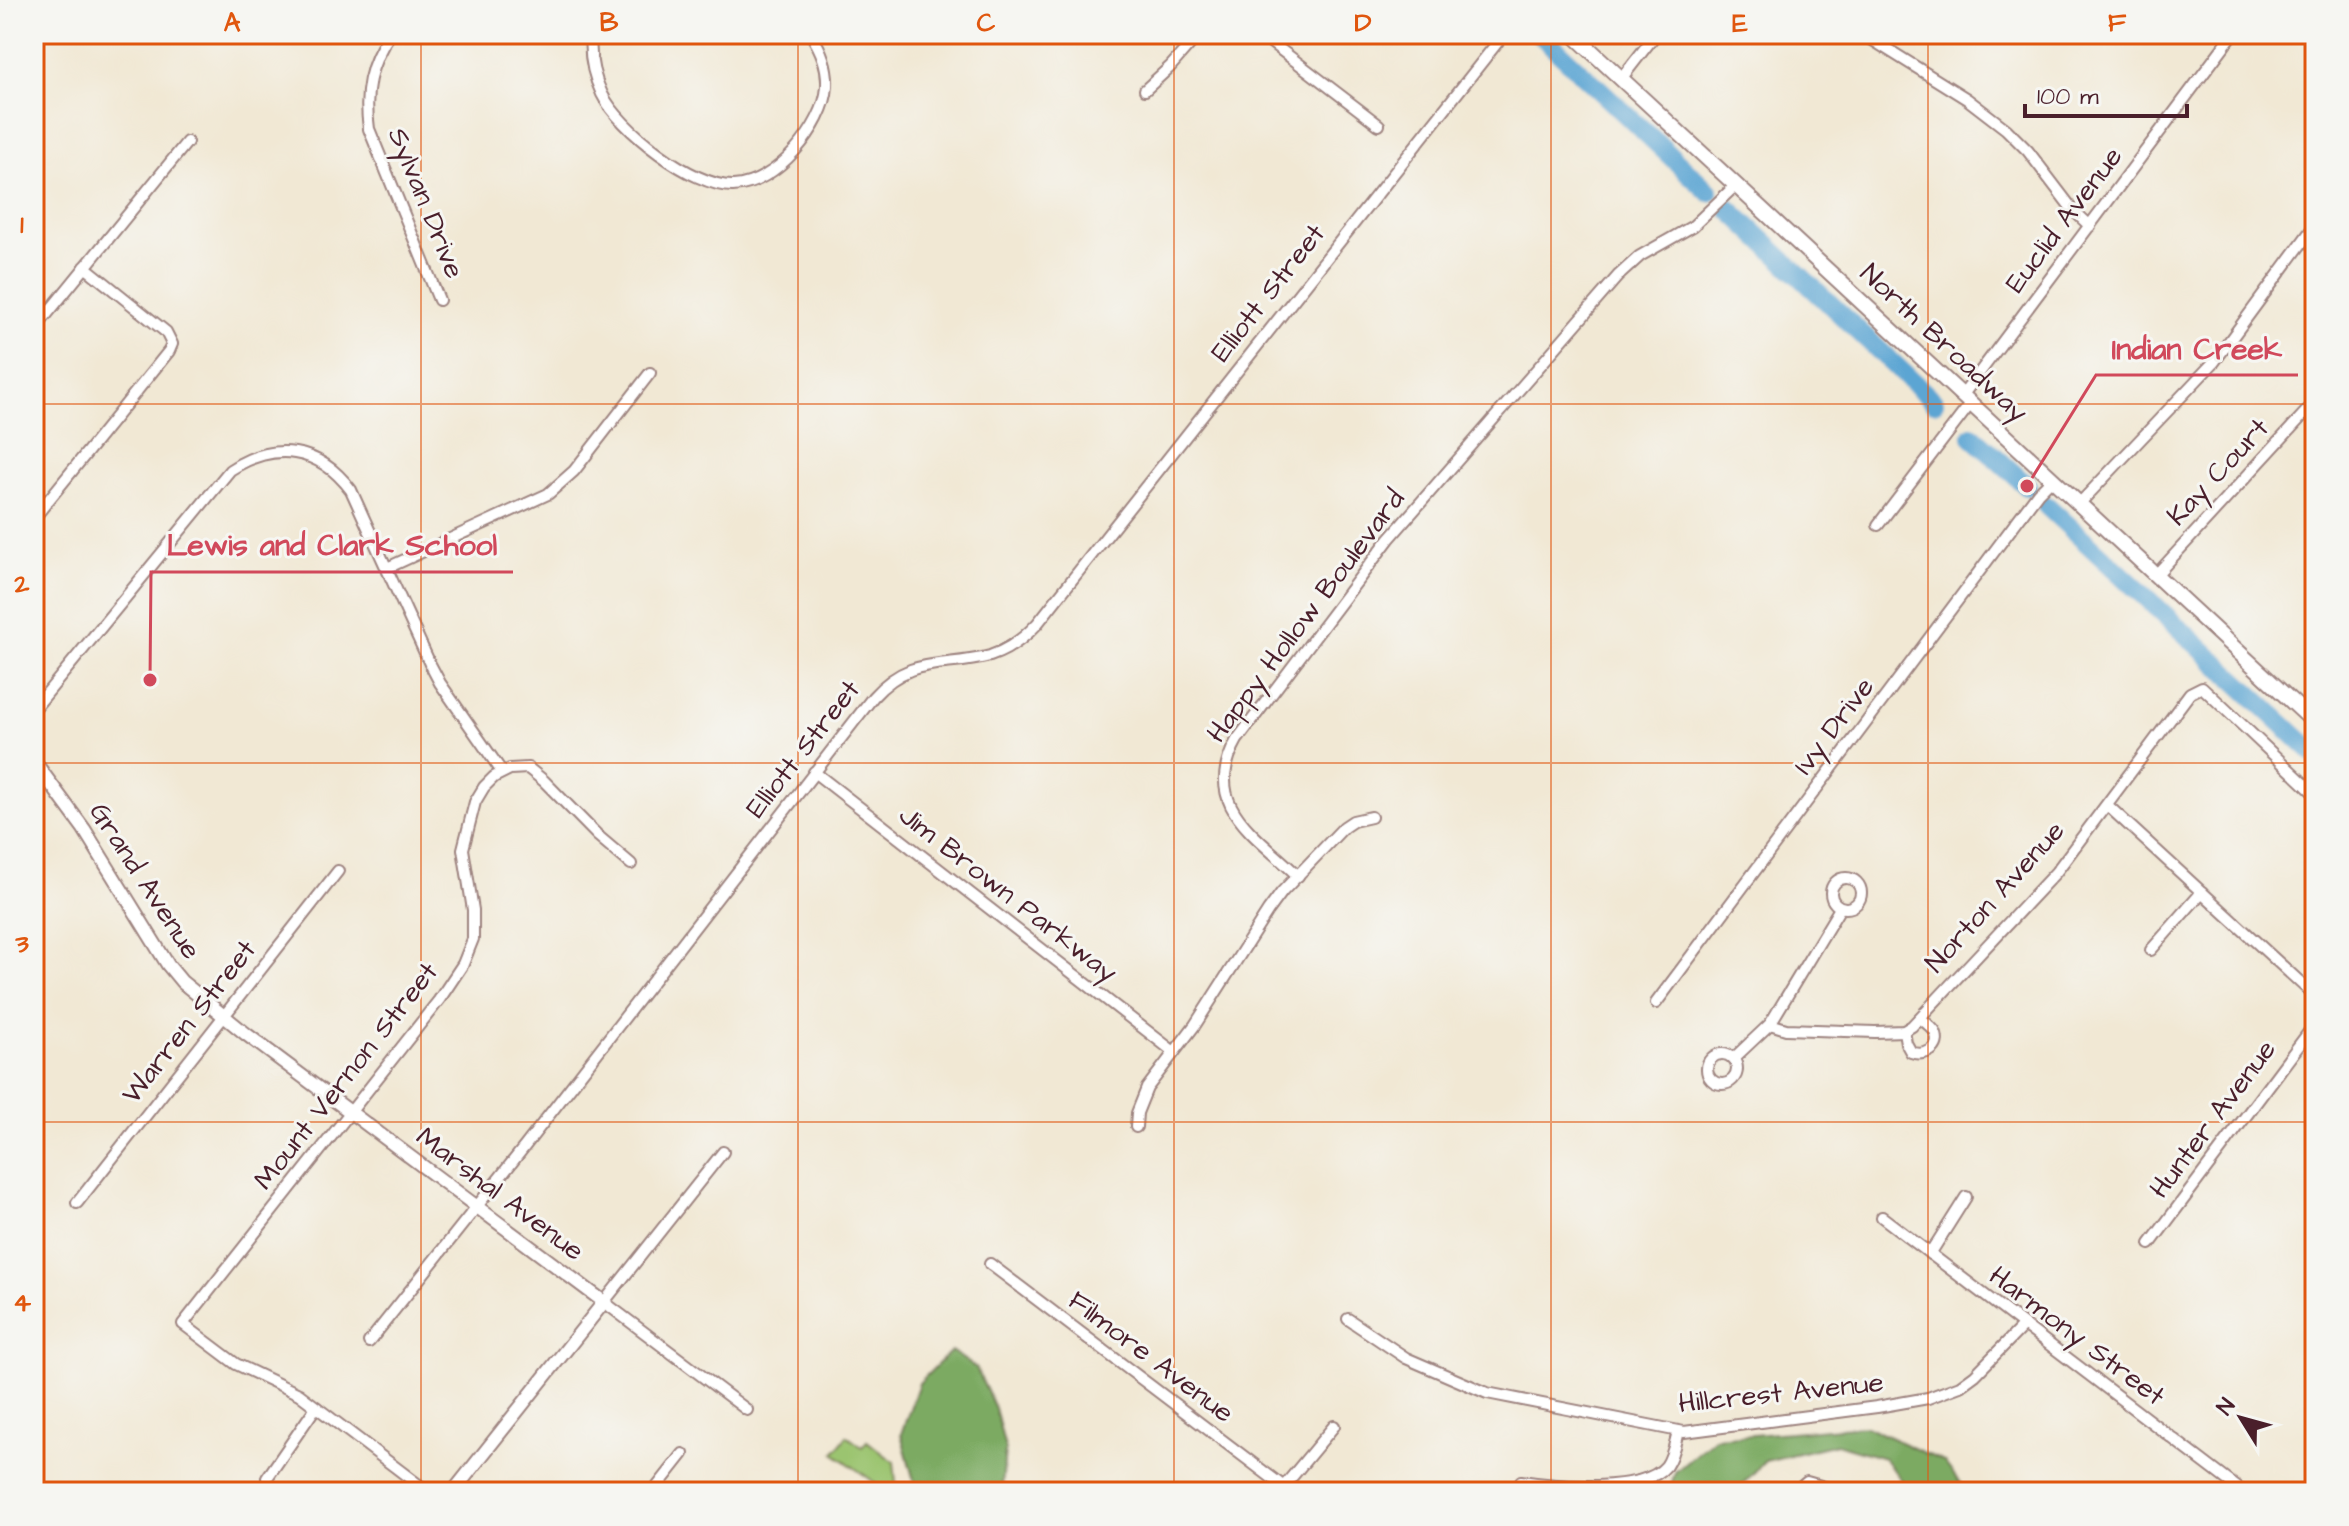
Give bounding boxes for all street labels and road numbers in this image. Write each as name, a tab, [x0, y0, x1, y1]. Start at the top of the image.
street label: Sylvan Drive	[376, 122, 474, 285]
street label: Euclid Avenue	[1996, 139, 2132, 301]
street label: Elliott Street	[1202, 215, 1335, 370]
street label: North Broadway	[1850, 255, 2037, 433]
street label: Kay Court	[2158, 409, 2280, 536]
street label: Happy Hollow Boulevard	[1198, 481, 1416, 752]
street label: Ivy Drive	[1784, 669, 1885, 784]
street label: Elliott Street	[737, 671, 870, 826]
street label: Grand Avenue	[80, 795, 210, 967]
street label: Jim Brown Parkway	[889, 796, 1126, 993]
street label: Norton Avenue	[1916, 813, 2074, 981]
street label: Warren Street	[113, 931, 266, 1112]
street label: Mount Vernon Street	[245, 953, 448, 1198]
street label: Hunter Avenue	[2140, 1032, 2286, 1206]
street label: Marshal Avenue	[408, 1118, 592, 1270]
street label: Harmony Street	[1980, 1257, 2174, 1417]
street label: Filmore Avenue	[1060, 1282, 1242, 1432]
street label: Hillcrest Avenue	[1677, 1363, 1885, 1423]

